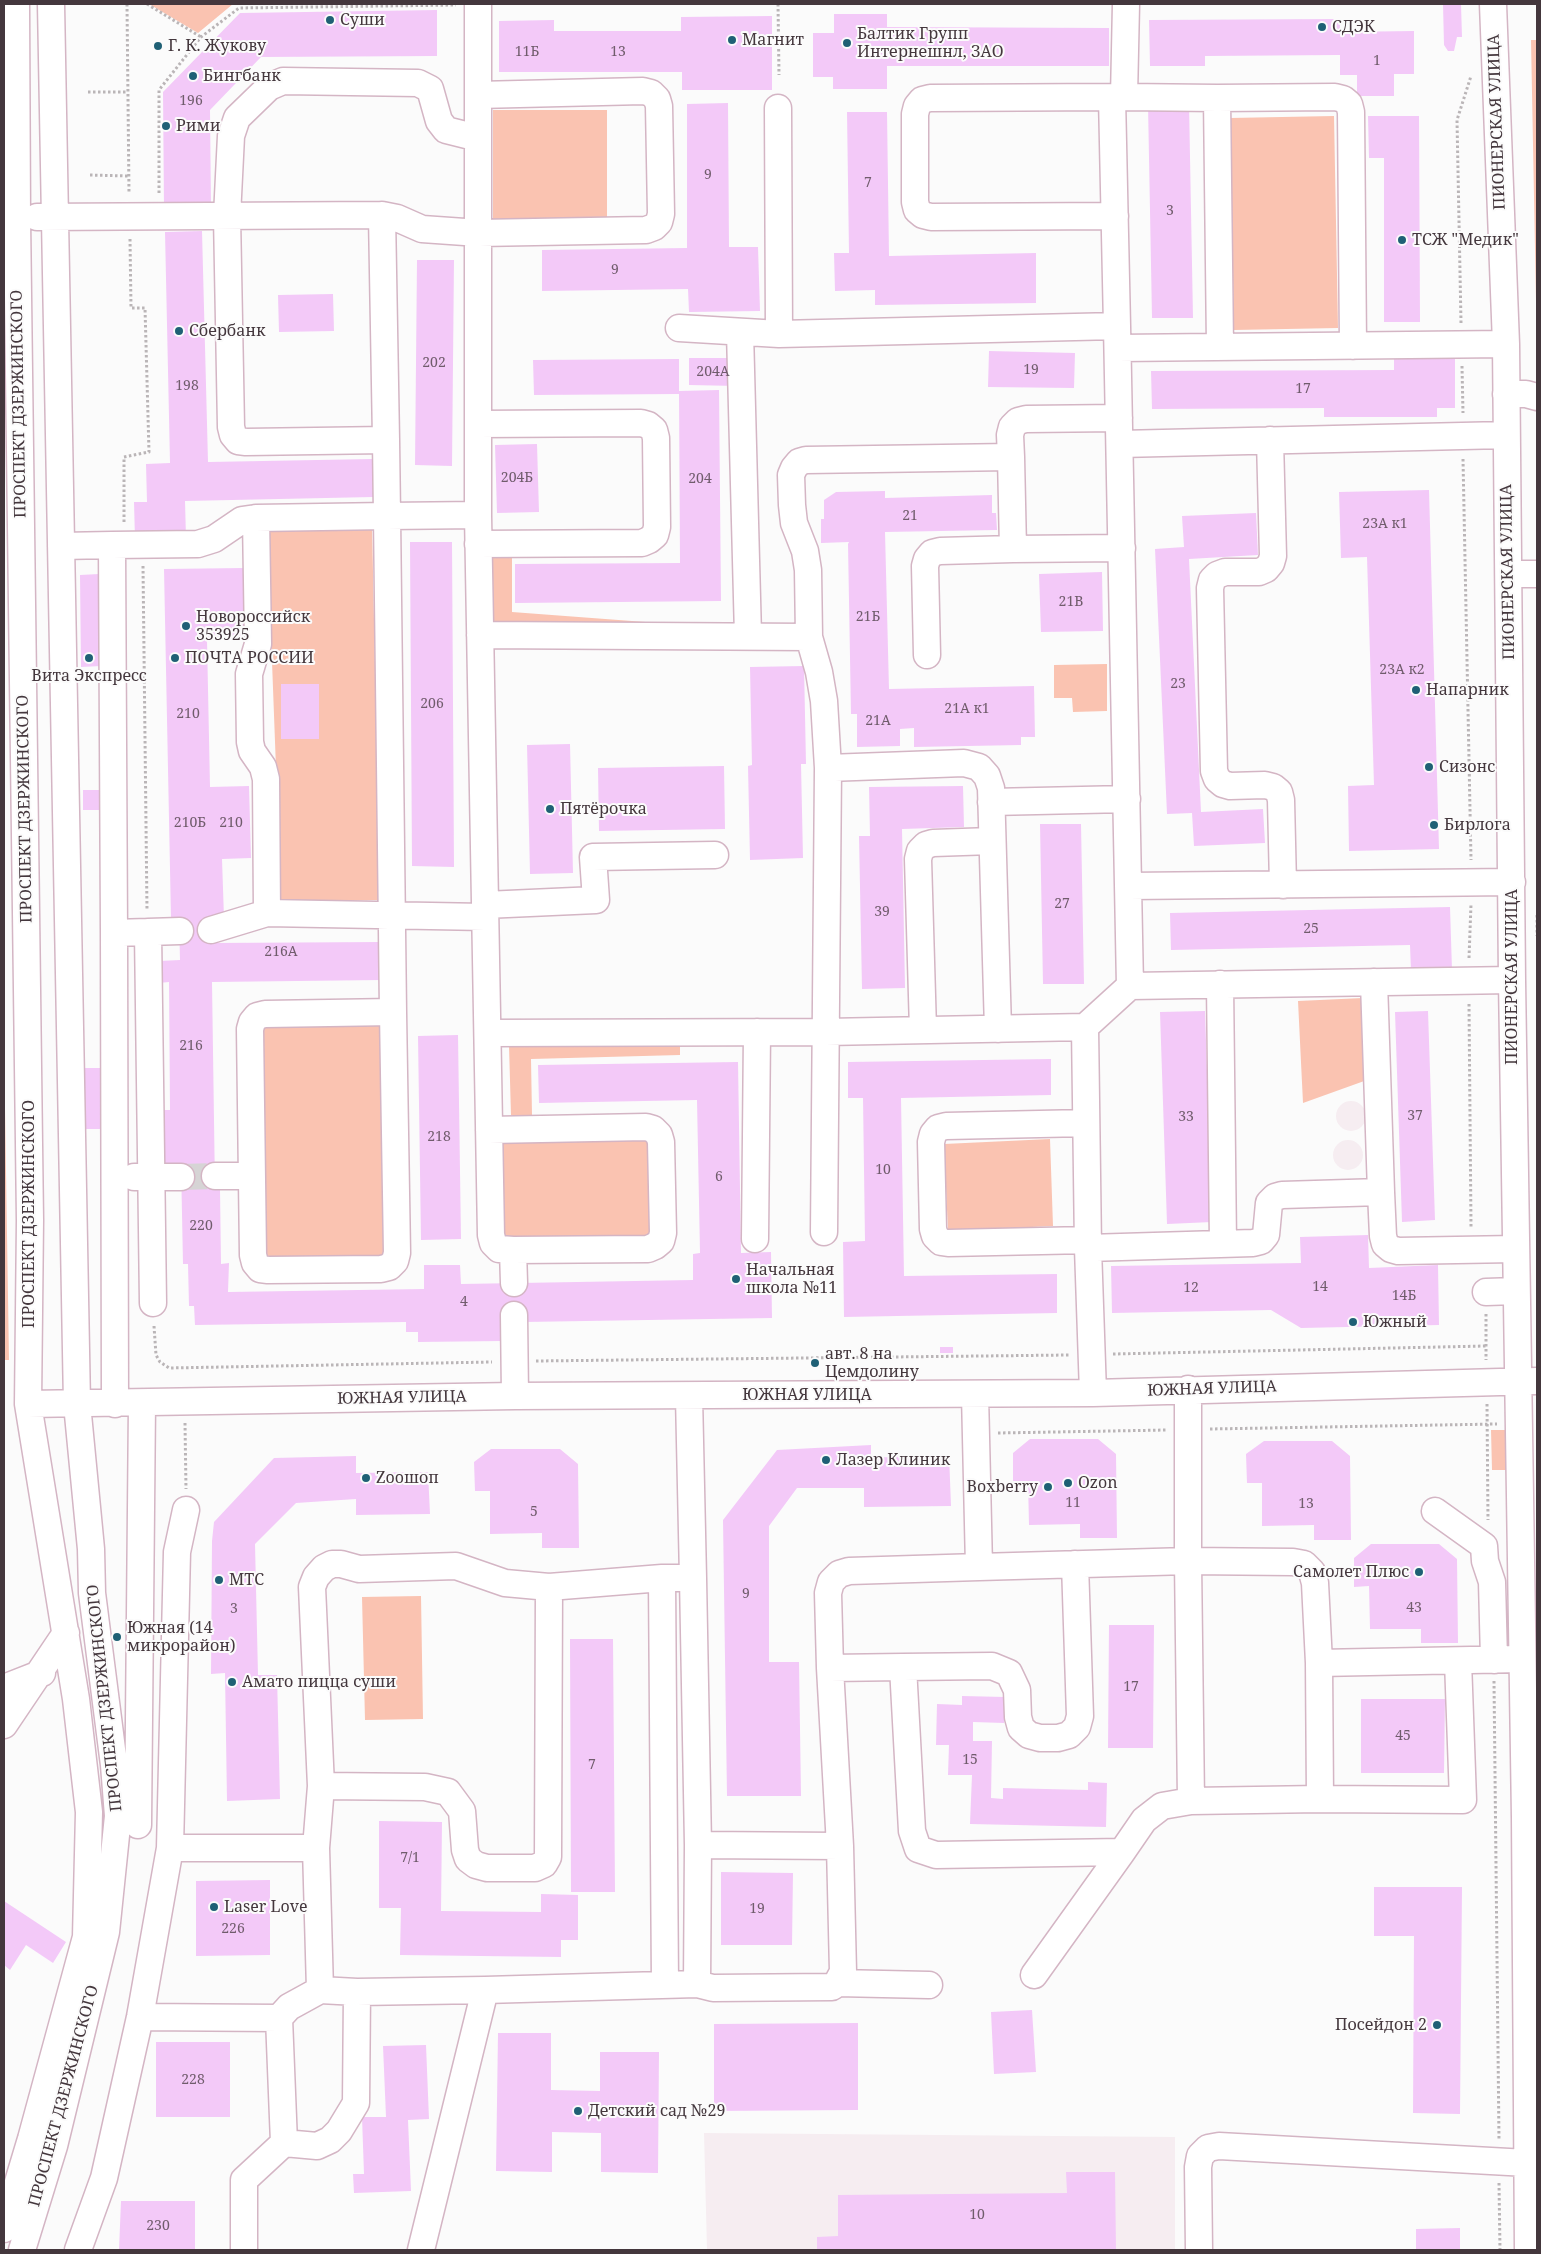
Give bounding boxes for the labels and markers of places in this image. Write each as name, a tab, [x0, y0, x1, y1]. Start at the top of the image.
place label: Суши	[340, 10, 385, 30]
marker: Суши	[324, 14, 336, 26]
place label: СДЭК	[1332, 17, 1375, 37]
marker: СДЭК	[1316, 21, 1328, 33]
place label: Балтик Групп Интернешнл, ЗАО	[857, 24, 1004, 62]
place label: Магнит	[742, 30, 804, 50]
marker: Магнит	[726, 34, 738, 46]
place label: Г. К. Жукову	[168, 36, 266, 56]
marker: Балтик Групп Интернешнл, ЗАО	[841, 37, 853, 49]
marker: Г. К. Жукову	[152, 40, 164, 52]
place label: Бингбанк	[203, 66, 281, 86]
marker: Бингбанк	[187, 70, 199, 82]
place label: Рими	[176, 116, 221, 136]
marker: Рими	[160, 120, 172, 132]
place label: ТСЖ "Медик"	[1412, 230, 1519, 250]
marker: ТСЖ "Медик"	[1396, 234, 1408, 246]
place label: Сбербанк	[189, 321, 266, 341]
marker: Сбербанк	[173, 325, 185, 337]
place label: Новороссийск 353925	[196, 607, 310, 645]
marker: Новороссийск 353925	[180, 620, 192, 632]
place label: ПОЧТА РОССИИ	[185, 648, 314, 668]
marker: Вита Экспресс	[83, 652, 95, 664]
marker: ПОЧТА РОССИИ	[169, 652, 181, 664]
place label: Вита Экспресс	[31, 666, 147, 686]
place label: Напарник	[1426, 680, 1509, 700]
marker: Напарник	[1410, 684, 1422, 696]
place label: Сизонс	[1439, 757, 1495, 777]
marker: Сизонс	[1423, 761, 1435, 773]
place label: Пятёрочка	[560, 799, 647, 819]
marker: Пятёрочка	[544, 803, 556, 815]
place label: Бирлога	[1444, 815, 1511, 835]
marker: Бирлога	[1428, 819, 1440, 831]
place label: Начальная школа №11	[746, 1260, 837, 1298]
marker: Начальная школа №11	[730, 1273, 742, 1285]
place label: Южный	[1363, 1312, 1427, 1332]
marker: Южный	[1347, 1316, 1359, 1328]
place label: авт. 8 на Цемдолину	[825, 1344, 919, 1382]
marker: авт. 8 на Цемдолину	[809, 1357, 821, 1369]
place label: Лазер Клиник	[836, 1450, 950, 1470]
marker: Лазер Клиник	[820, 1454, 832, 1466]
place label: Zooшоп	[376, 1468, 439, 1488]
marker: Zooшоп	[360, 1472, 372, 1484]
place label: Ozon	[1078, 1473, 1118, 1493]
place label: Boxberry	[967, 1477, 1038, 1497]
marker: Ozon	[1062, 1477, 1074, 1489]
marker: Boxberry	[1042, 1481, 1054, 1493]
place label: Самолет Плюс	[1293, 1562, 1409, 1582]
marker: Самолет Плюс	[1413, 1566, 1425, 1578]
place label: МТС	[229, 1570, 264, 1590]
marker: МТС	[213, 1574, 225, 1586]
place label: Южная (14 микрорайон)	[127, 1618, 235, 1656]
marker: Южная (14 микрорайон)	[111, 1631, 123, 1643]
place label: Амато пицца суши	[242, 1672, 396, 1692]
marker: Амато пицца суши	[226, 1676, 238, 1688]
place label: Laser Love	[224, 1897, 307, 1917]
marker: Laser Love	[208, 1901, 220, 1913]
place label: Посейдон 2	[1335, 2015, 1427, 2035]
marker: Посейдон 2	[1431, 2019, 1443, 2031]
place label: Детский сад №29	[588, 2101, 725, 2121]
marker: Детский сад №29	[572, 2105, 584, 2117]

